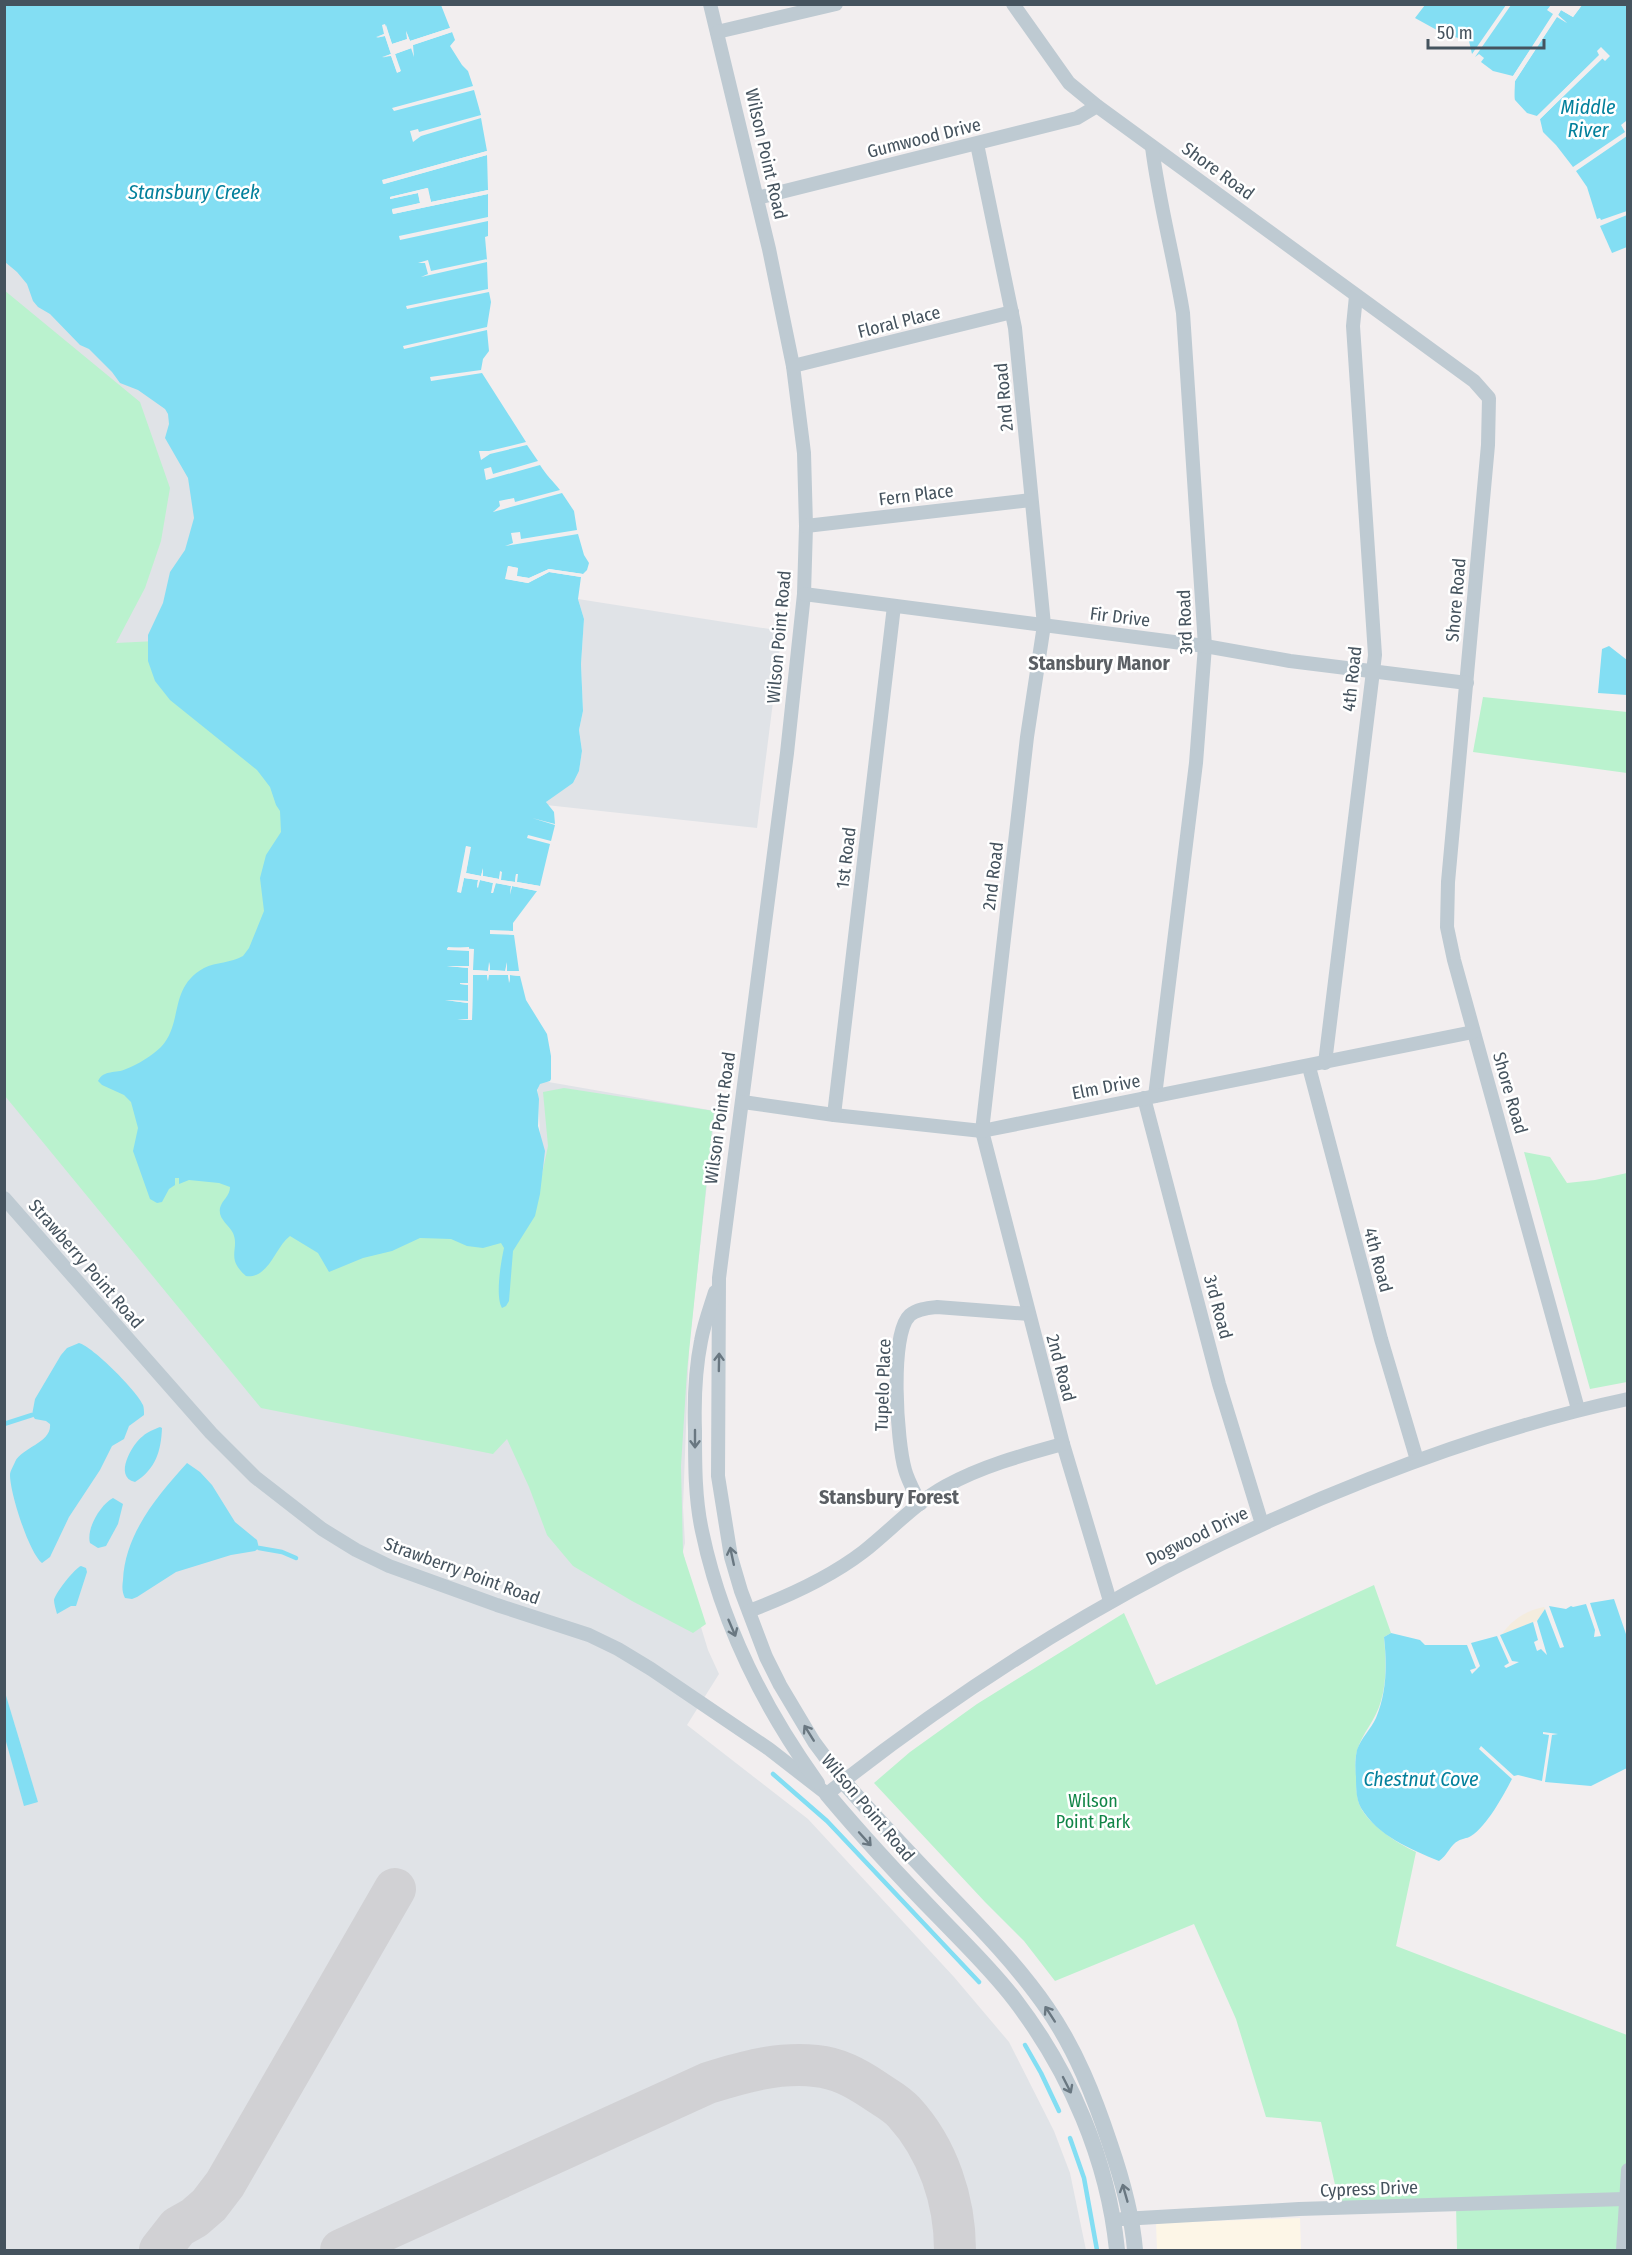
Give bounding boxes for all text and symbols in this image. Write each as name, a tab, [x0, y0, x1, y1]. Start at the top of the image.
scale bar	[1428, 12, 1544, 50]
text: 50 m	[1437, 22, 1473, 44]
street label: Wilson Point Road	[740, 87, 792, 221]
water label: Middle River	[1560, 95, 1616, 142]
street label: Gumwood Drive	[865, 113, 983, 163]
street label: Shore Road	[1178, 137, 1258, 205]
water label: Stansbury Creek	[127, 180, 260, 204]
street label: Floral Place	[856, 301, 943, 343]
street label: 2nd Road	[990, 362, 1018, 432]
street label: Fern Place	[877, 479, 955, 510]
street label: Shore Road	[1441, 557, 1471, 643]
street label: Wilson Point Road	[762, 570, 796, 704]
street label: 3rd Road	[1173, 589, 1197, 655]
street label: Fir Drive	[1089, 602, 1151, 632]
street label: 4th Road	[1338, 645, 1366, 713]
district label: Stansbury Manor	[1028, 651, 1170, 675]
street label: 1st Road	[831, 826, 861, 890]
street label: 2nd Road	[978, 841, 1008, 911]
street label: Wilson Point Road	[700, 1050, 740, 1186]
street label: Shore Road	[1488, 1050, 1532, 1136]
street label: Elm Drive	[1070, 1070, 1142, 1104]
street label: Strawberry Point Road	[24, 1195, 148, 1333]
street label: 4th Road	[1359, 1225, 1397, 1295]
street label: 3rd Road	[1199, 1273, 1237, 1341]
street label: 2nd Road	[1041, 1332, 1081, 1404]
street label: Tupelo Place	[870, 1338, 896, 1432]
one-way arrow	[713, 1352, 725, 1372]
one-way arrow	[689, 1428, 700, 1448]
district label: Stansbury Forest	[819, 1485, 960, 1509]
street label: Dogwood Drive	[1142, 1502, 1252, 1570]
street label: Strawberry Point Road	[381, 1533, 543, 1609]
one-way arrow	[725, 1546, 737, 1565]
one-way arrow	[727, 1619, 738, 1637]
one-way arrow	[803, 1725, 815, 1742]
street label: Wilson Point Road	[817, 1750, 919, 1866]
water label: Chestnut Cove	[1363, 1767, 1479, 1791]
park label: Wilson Point Park	[1056, 1790, 1131, 1833]
one-way arrow	[857, 1831, 872, 1846]
one-way arrow	[1044, 2006, 1056, 2023]
one-way arrow	[1062, 2076, 1073, 2094]
street label: Cypress Drive	[1320, 2176, 1418, 2202]
one-way arrow	[1119, 2184, 1130, 2203]

